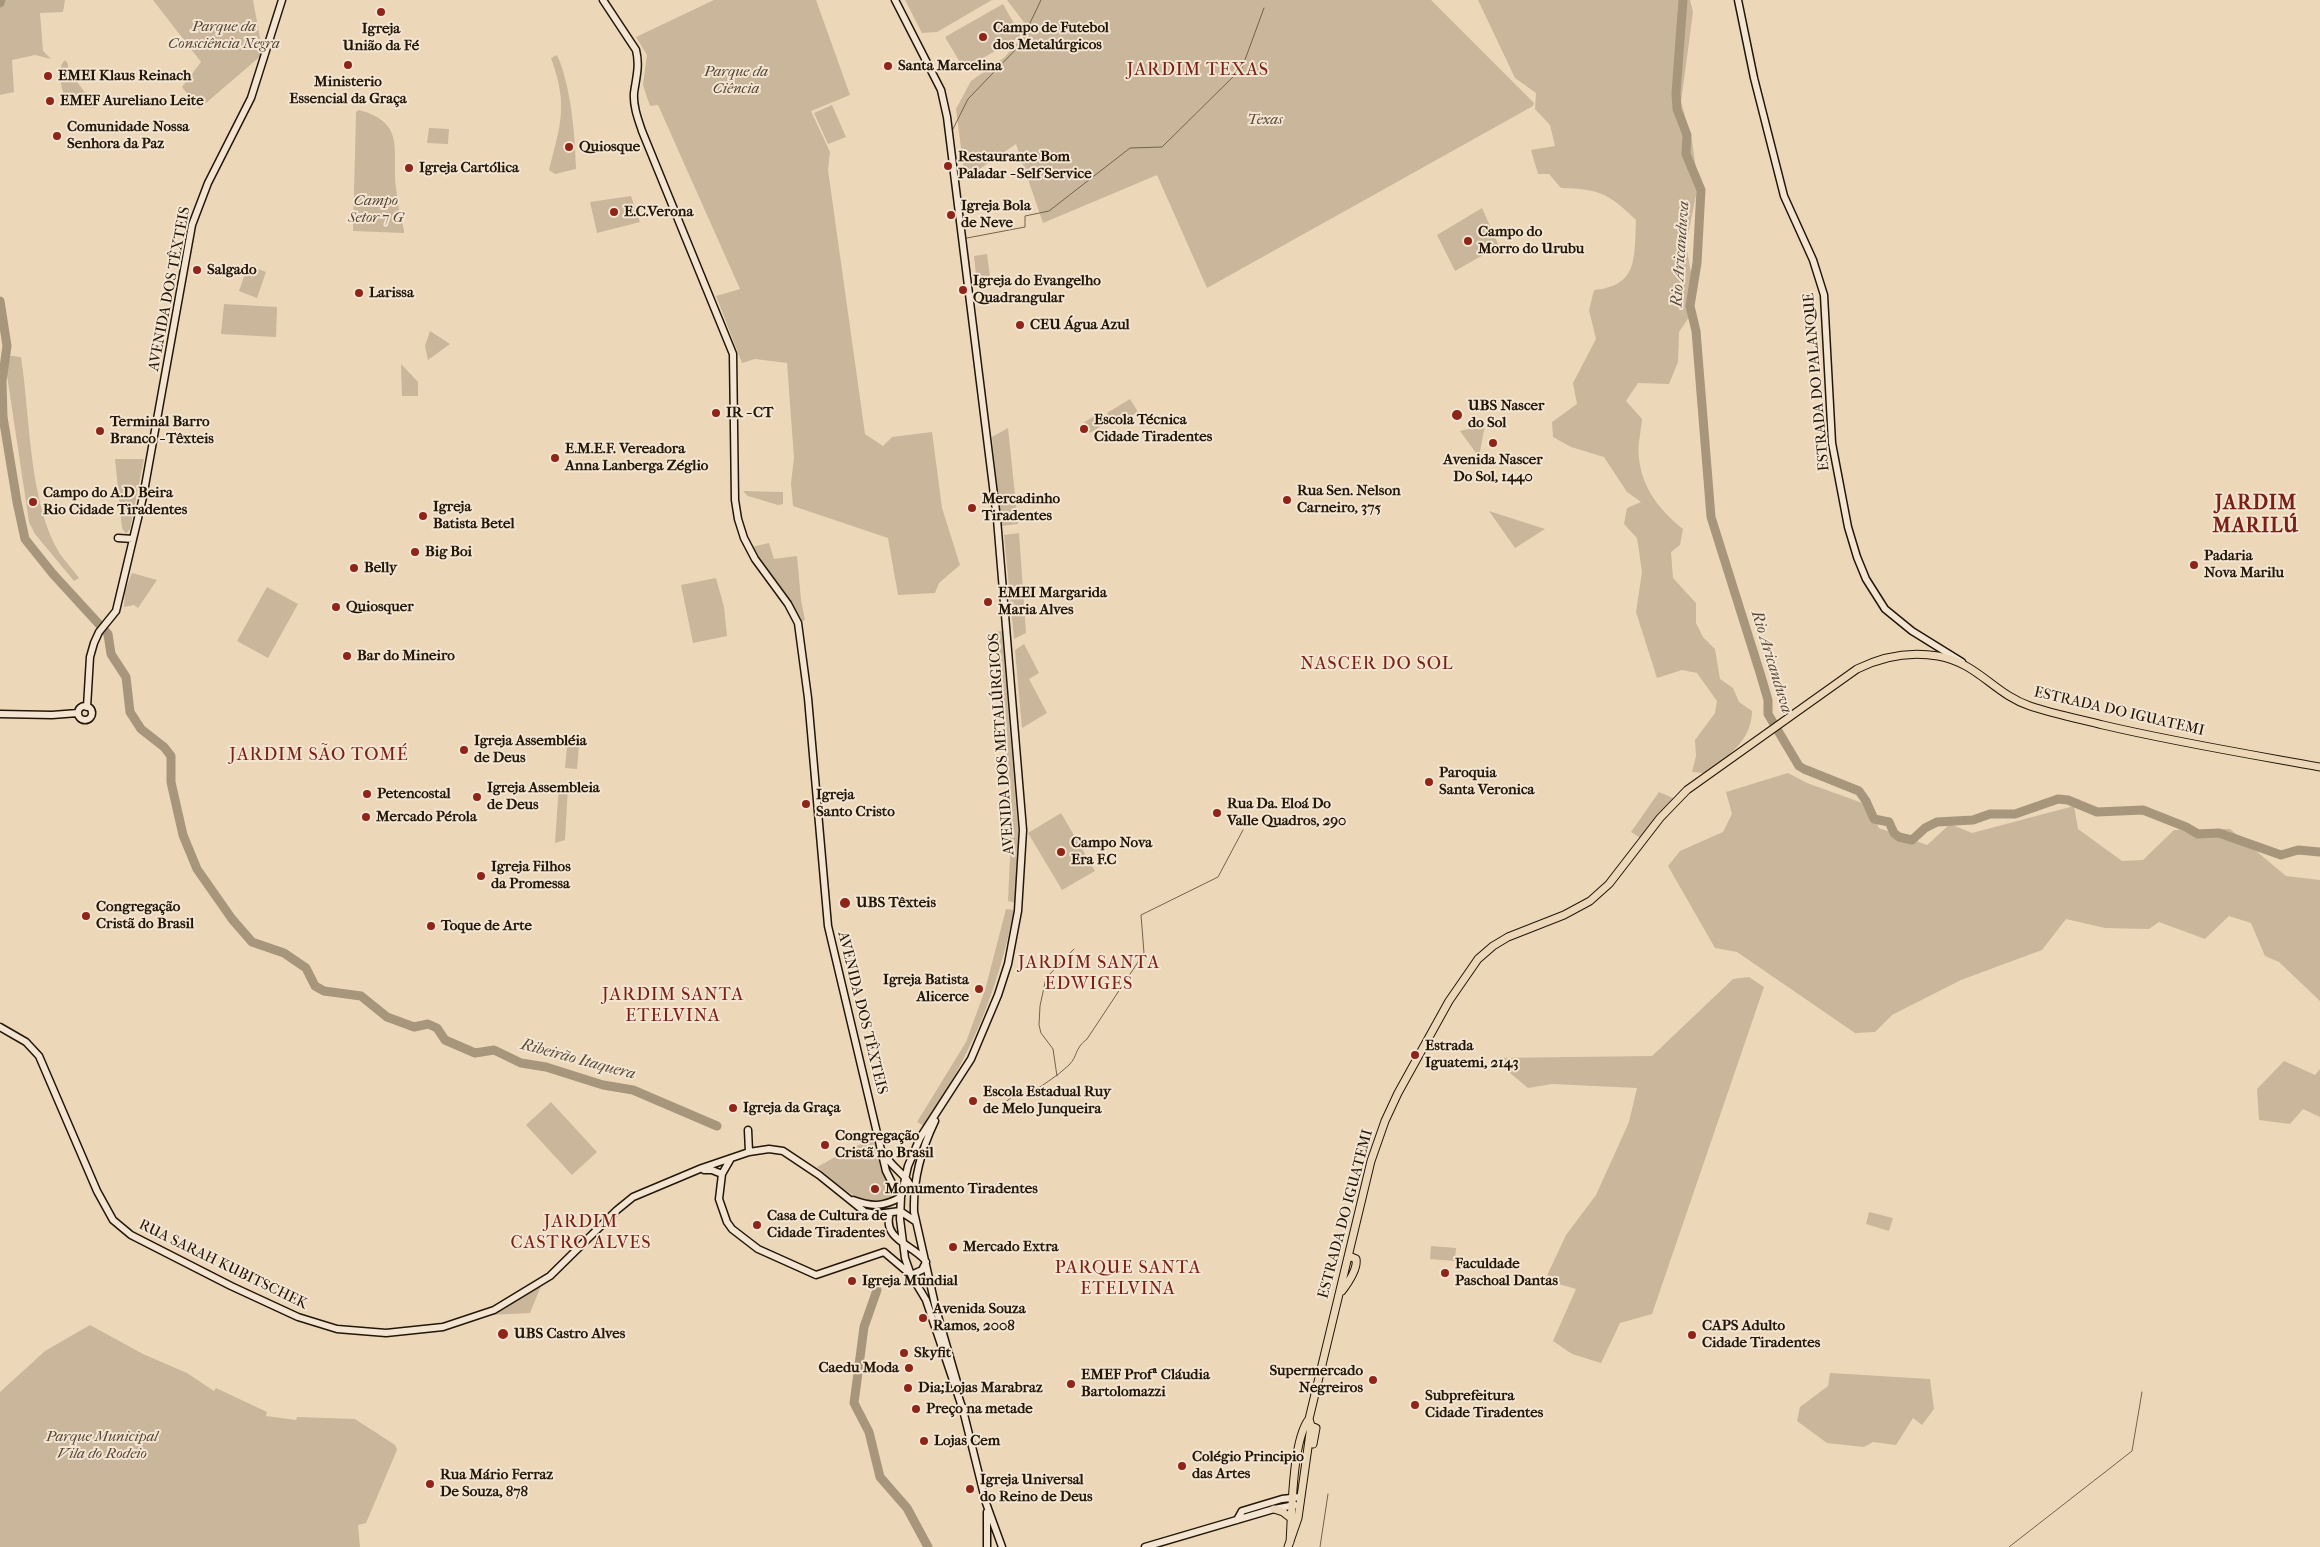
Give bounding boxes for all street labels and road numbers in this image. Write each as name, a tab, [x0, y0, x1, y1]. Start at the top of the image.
street label: AVENIDA DOS TÊXTEIS	[145, 205, 195, 373]
street label: ESTRADA DO PALANQUE	[1800, 292, 1834, 472]
street label: AVENIDA DOS METALÚRGICOS	[985, 632, 1019, 856]
street label: ESTRADA DO IGUATEMI	[2032, 684, 2206, 740]
street label: AVENIDA DOS TÊXTEIS	[833, 930, 891, 1096]
street label: ESTRADA DO IGUATEMI	[1315, 1127, 1377, 1301]
street label: RUA SARAH KUBITSCHEK	[136, 1216, 310, 1314]

